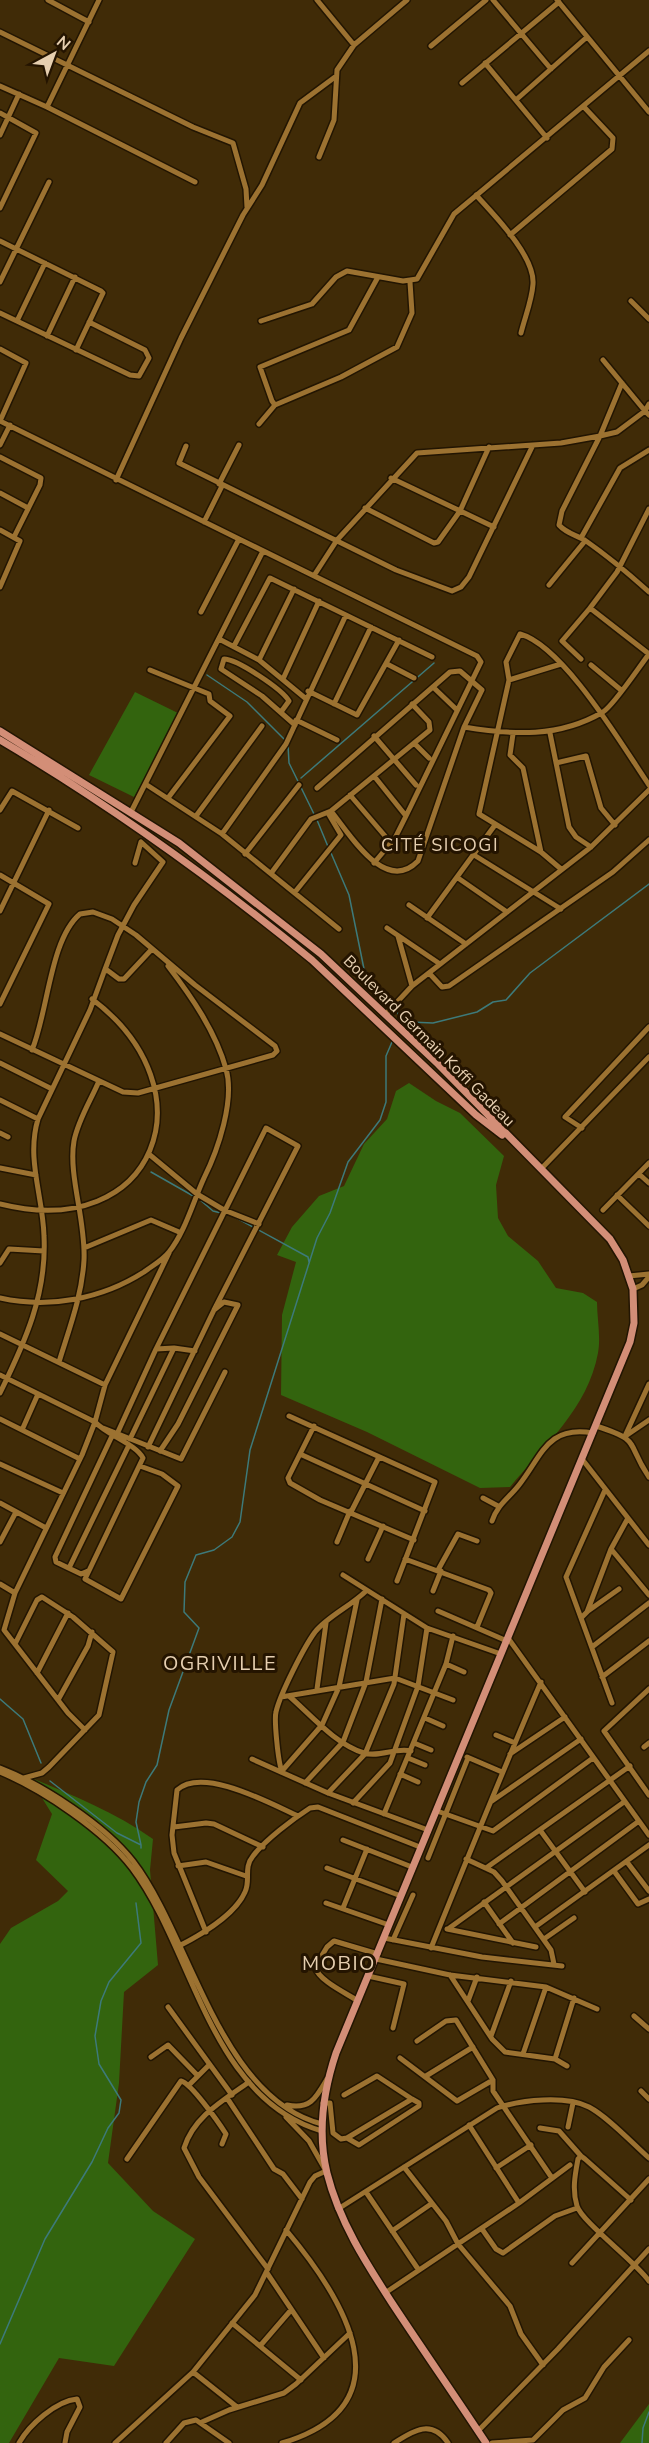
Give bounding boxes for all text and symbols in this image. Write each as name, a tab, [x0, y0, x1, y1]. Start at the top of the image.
north arrow	[24, 24, 84, 84]
text: N	[51, 31, 75, 56]
district label: CITÉ SICOGI	[381, 833, 499, 857]
street label: Boulevard Germain Koffi Gadeau	[338, 950, 520, 1132]
district label: OGRIVILLE	[163, 1650, 277, 1677]
district label: MOBIO	[302, 1950, 376, 1977]

